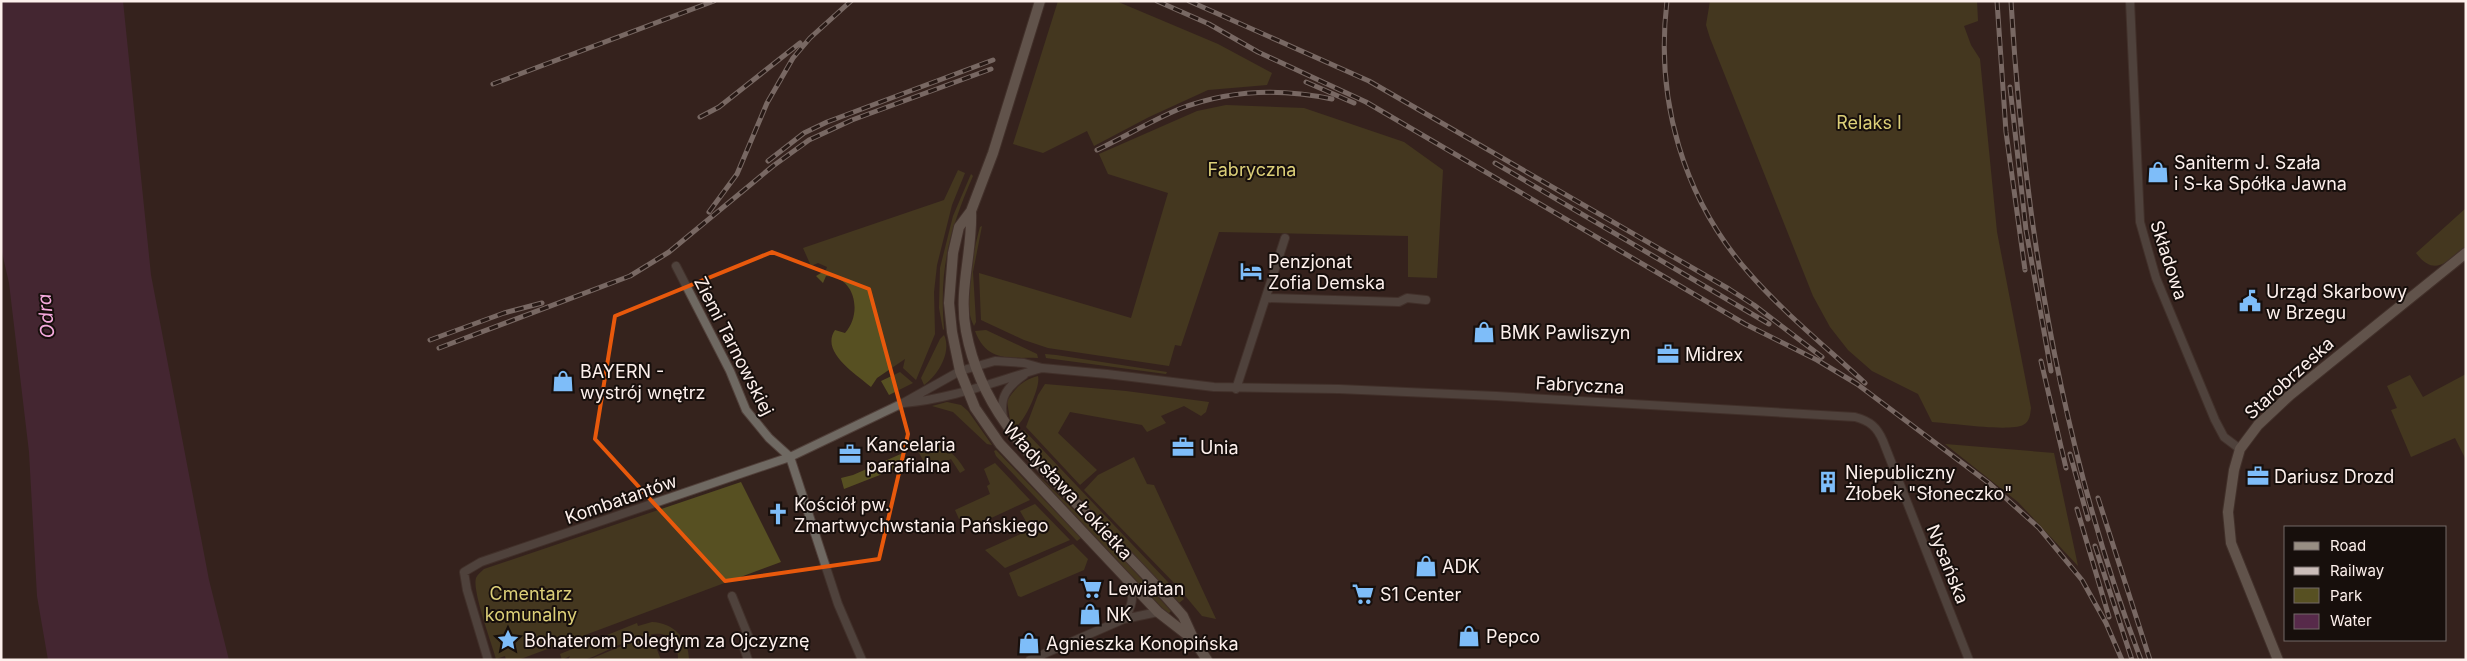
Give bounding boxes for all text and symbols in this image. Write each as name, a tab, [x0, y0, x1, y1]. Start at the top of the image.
park label: Relaks I	[1836, 112, 1902, 133]
place label: Saniterm J. Szała i S-ka Spółka Jawna	[2174, 152, 2347, 194]
park label: Fabryczna	[1208, 159, 1296, 180]
shop icon: Saniterm J. Szała i S-ka Spółka Jawna	[2145, 159, 2171, 185]
street label: Składowa	[2146, 218, 2192, 302]
place label: Penzjonat Zofia Demska	[1268, 251, 1385, 293]
hotel icon: Penzjonat Zofia Demska	[1238, 258, 1264, 284]
street label: Ziemi Tarnowskiej	[690, 273, 778, 419]
place label: Urząd Skarbowy w Brzegu	[2266, 281, 2407, 323]
public building icon: Urząd Skarbowy w Brzegu	[2237, 288, 2263, 314]
water label: Odra	[33, 292, 59, 339]
shop icon: BMK Pawliszyn	[1471, 319, 1497, 345]
place label: BMK Pawliszyn	[1500, 322, 1630, 343]
street label: Starobrzeska	[2240, 333, 2338, 423]
office icon: Midrex	[1655, 341, 1681, 367]
place label: Midrex	[1685, 344, 1743, 365]
place label: BAYERN - wystrój wnętrz	[580, 361, 705, 403]
shop icon: BAYERN - wystrój wnętrz	[550, 368, 576, 394]
street label: Fabryczna	[1535, 372, 1625, 398]
street label: Władysława Łokietka	[999, 418, 1137, 564]
place label: Kancelaria parafialna	[866, 434, 956, 476]
office icon: Unia	[1170, 434, 1196, 460]
place label: Unia	[1200, 437, 1239, 458]
office icon: Kancelaria parafialna	[837, 441, 863, 467]
place label: Niepubliczny Żłobek "Słoneczko"	[1845, 462, 2013, 504]
office icon: Dariusz Drozd	[2245, 463, 2271, 489]
place label: Dariusz Drozd	[2274, 466, 2394, 487]
building icon: Niepubliczny Żłobek "Słoneczko"	[1815, 469, 1841, 495]
street label: Kombatantów	[562, 470, 680, 528]
place label: Kościół pw. Zmartwychwstania Pańskiego	[794, 494, 1049, 536]
church icon: Kościół pw. Zmartwychwstania Pańskiego	[765, 501, 791, 527]
street label: Nysańska	[1923, 521, 1973, 607]
legend	[2284, 526, 2447, 641]
text: Road	[2330, 536, 2366, 555]
shop icon: ADK	[1413, 553, 1439, 579]
place label: ADK	[1442, 556, 1480, 577]
text: Railway	[2330, 561, 2385, 580]
supermarket icon: Lewiatan	[1078, 575, 1104, 601]
place label: Lewiatan	[1108, 578, 1184, 599]
supermarket icon: S1 Center	[1350, 581, 1376, 607]
park label: Cmentarz komunalny	[485, 583, 577, 625]
place label: S1 Center	[1380, 584, 1461, 605]
text: Park	[2330, 586, 2363, 605]
shop icon: NK	[1077, 601, 1103, 627]
place label: NK	[1106, 604, 1132, 625]
text: Water	[2330, 611, 2372, 630]
shop icon: Pepco	[1456, 623, 1482, 649]
place label: Pepco	[1486, 626, 1540, 647]
place icon: Bohaterom Poległym za Ojczyznę	[495, 627, 521, 653]
place label: Bohaterom Poległym za Ojczyznę	[524, 630, 810, 651]
shop icon: Agnieszka Konopińska	[1016, 630, 1042, 656]
place label: Agnieszka Konopińska	[1046, 633, 1239, 654]

